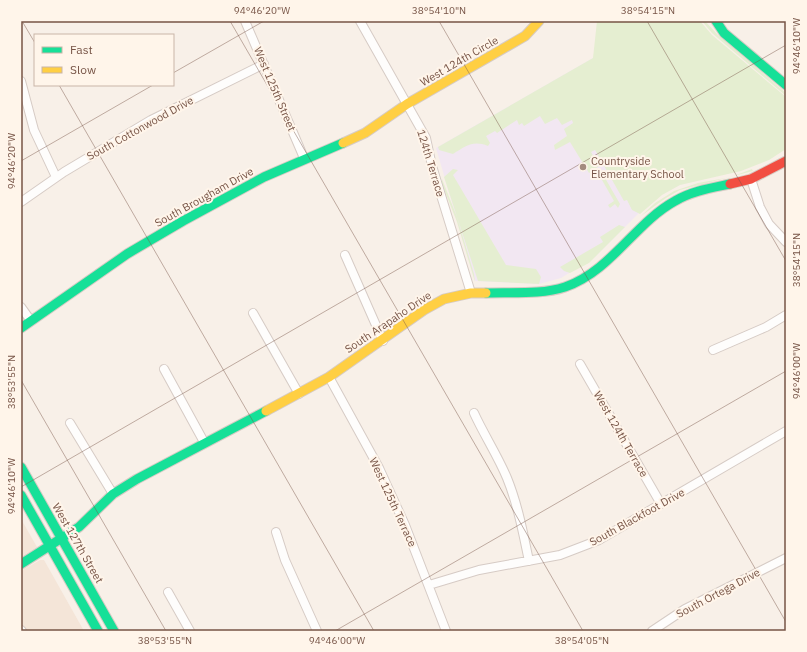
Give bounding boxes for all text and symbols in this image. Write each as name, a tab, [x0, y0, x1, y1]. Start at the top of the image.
text: 94°46'20"W	[234, 4, 290, 17]
text: 38°54'10"N	[412, 4, 466, 17]
text: 38°54'15"N	[621, 4, 675, 17]
text: 94°46'10"W	[790, 18, 803, 74]
street label: West 124th Circle	[417, 33, 501, 89]
legend	[34, 34, 174, 86]
text: Fast	[70, 42, 93, 57]
street label: West 125th Street	[251, 45, 299, 133]
text: Slow	[70, 62, 96, 77]
street label: South Cottonwood Drive	[84, 93, 196, 163]
street label: 124th Terrace	[414, 128, 448, 198]
text: 94°46'20"W	[5, 133, 18, 189]
place label: Countryside Elementary School	[591, 154, 684, 181]
marker: Countryside Elementary School	[578, 162, 588, 172]
street label: South Brougham Drive	[152, 164, 256, 230]
text: 38°54'15"N	[790, 233, 803, 287]
street label: South Arapaho Drive	[342, 288, 434, 356]
text: 94°46'00"W	[790, 343, 803, 399]
text: 38°53'55"N	[5, 355, 18, 409]
street label: West 124th Terrace	[591, 389, 651, 479]
street label: West 125th Terrace	[366, 455, 420, 549]
text: 94°46'10"W	[5, 458, 18, 514]
street label: South Blackfoot Drive	[587, 485, 687, 549]
street label: West 127th Street	[49, 500, 107, 586]
street label: South Ortega Drive	[674, 565, 762, 621]
text: 38°53'55"N	[138, 634, 192, 647]
text: 94°46'00"W	[309, 634, 365, 647]
text: 38°54'05"N	[555, 634, 609, 647]

